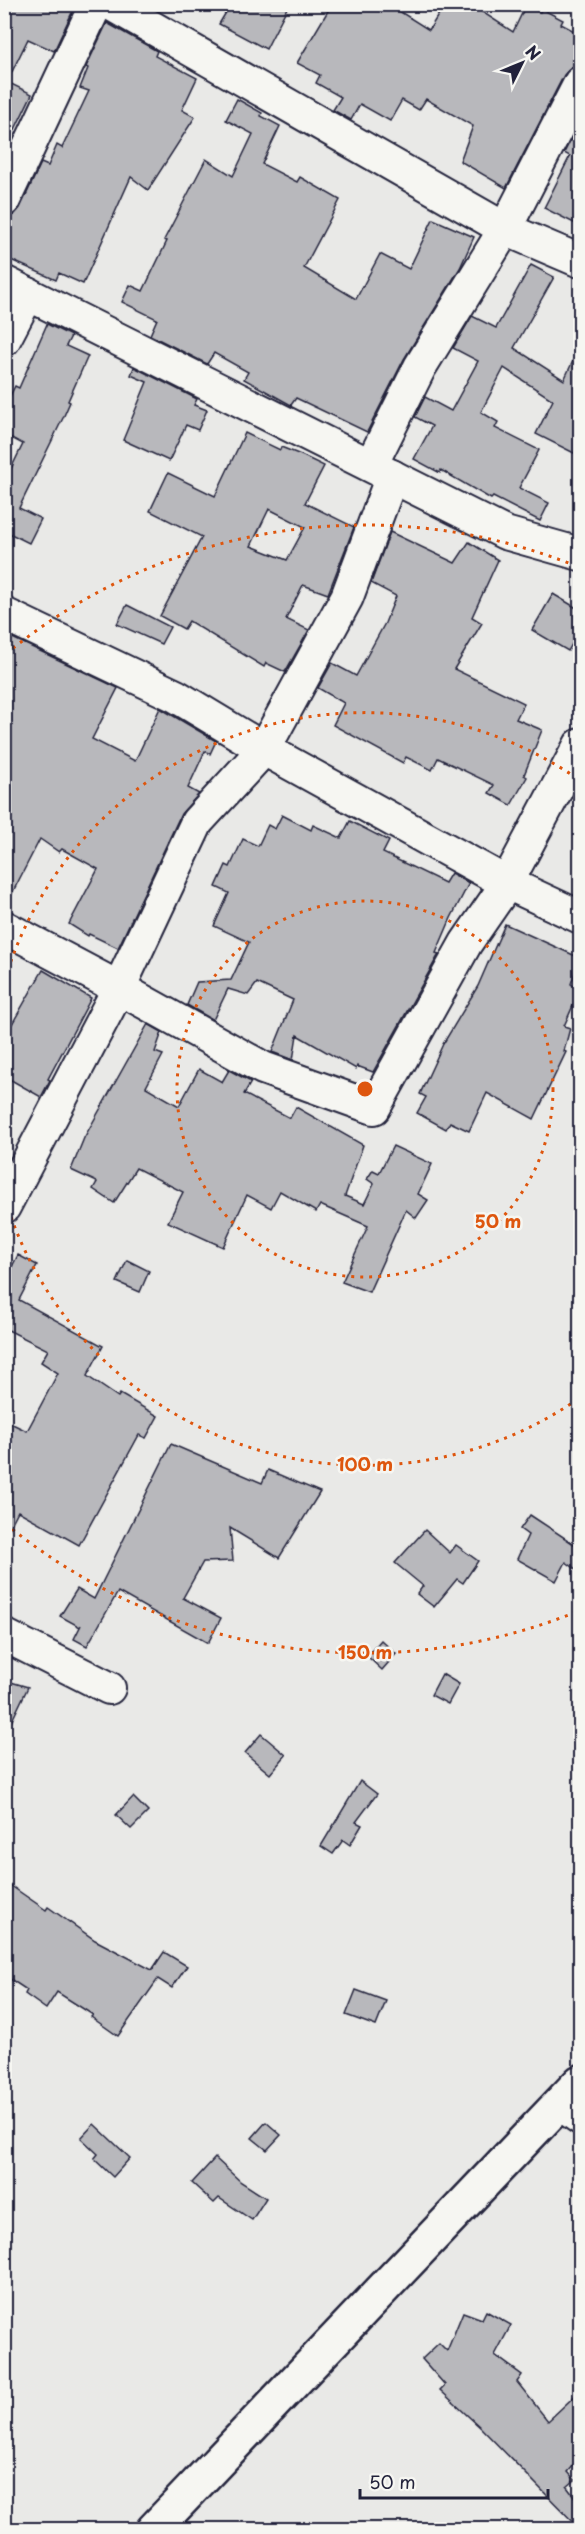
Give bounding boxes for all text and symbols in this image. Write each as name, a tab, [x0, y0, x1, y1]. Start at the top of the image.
north arrow	[492, 33, 552, 93]
text: N	[521, 39, 547, 65]
centre of rings	[355, 1079, 375, 1099]
text: 50 m	[475, 1207, 521, 1234]
text: 100 m	[337, 1450, 393, 1477]
text: 150 m	[338, 1638, 392, 1665]
scale bar	[360, 2462, 548, 2500]
text: 50 m	[369, 2468, 416, 2495]

